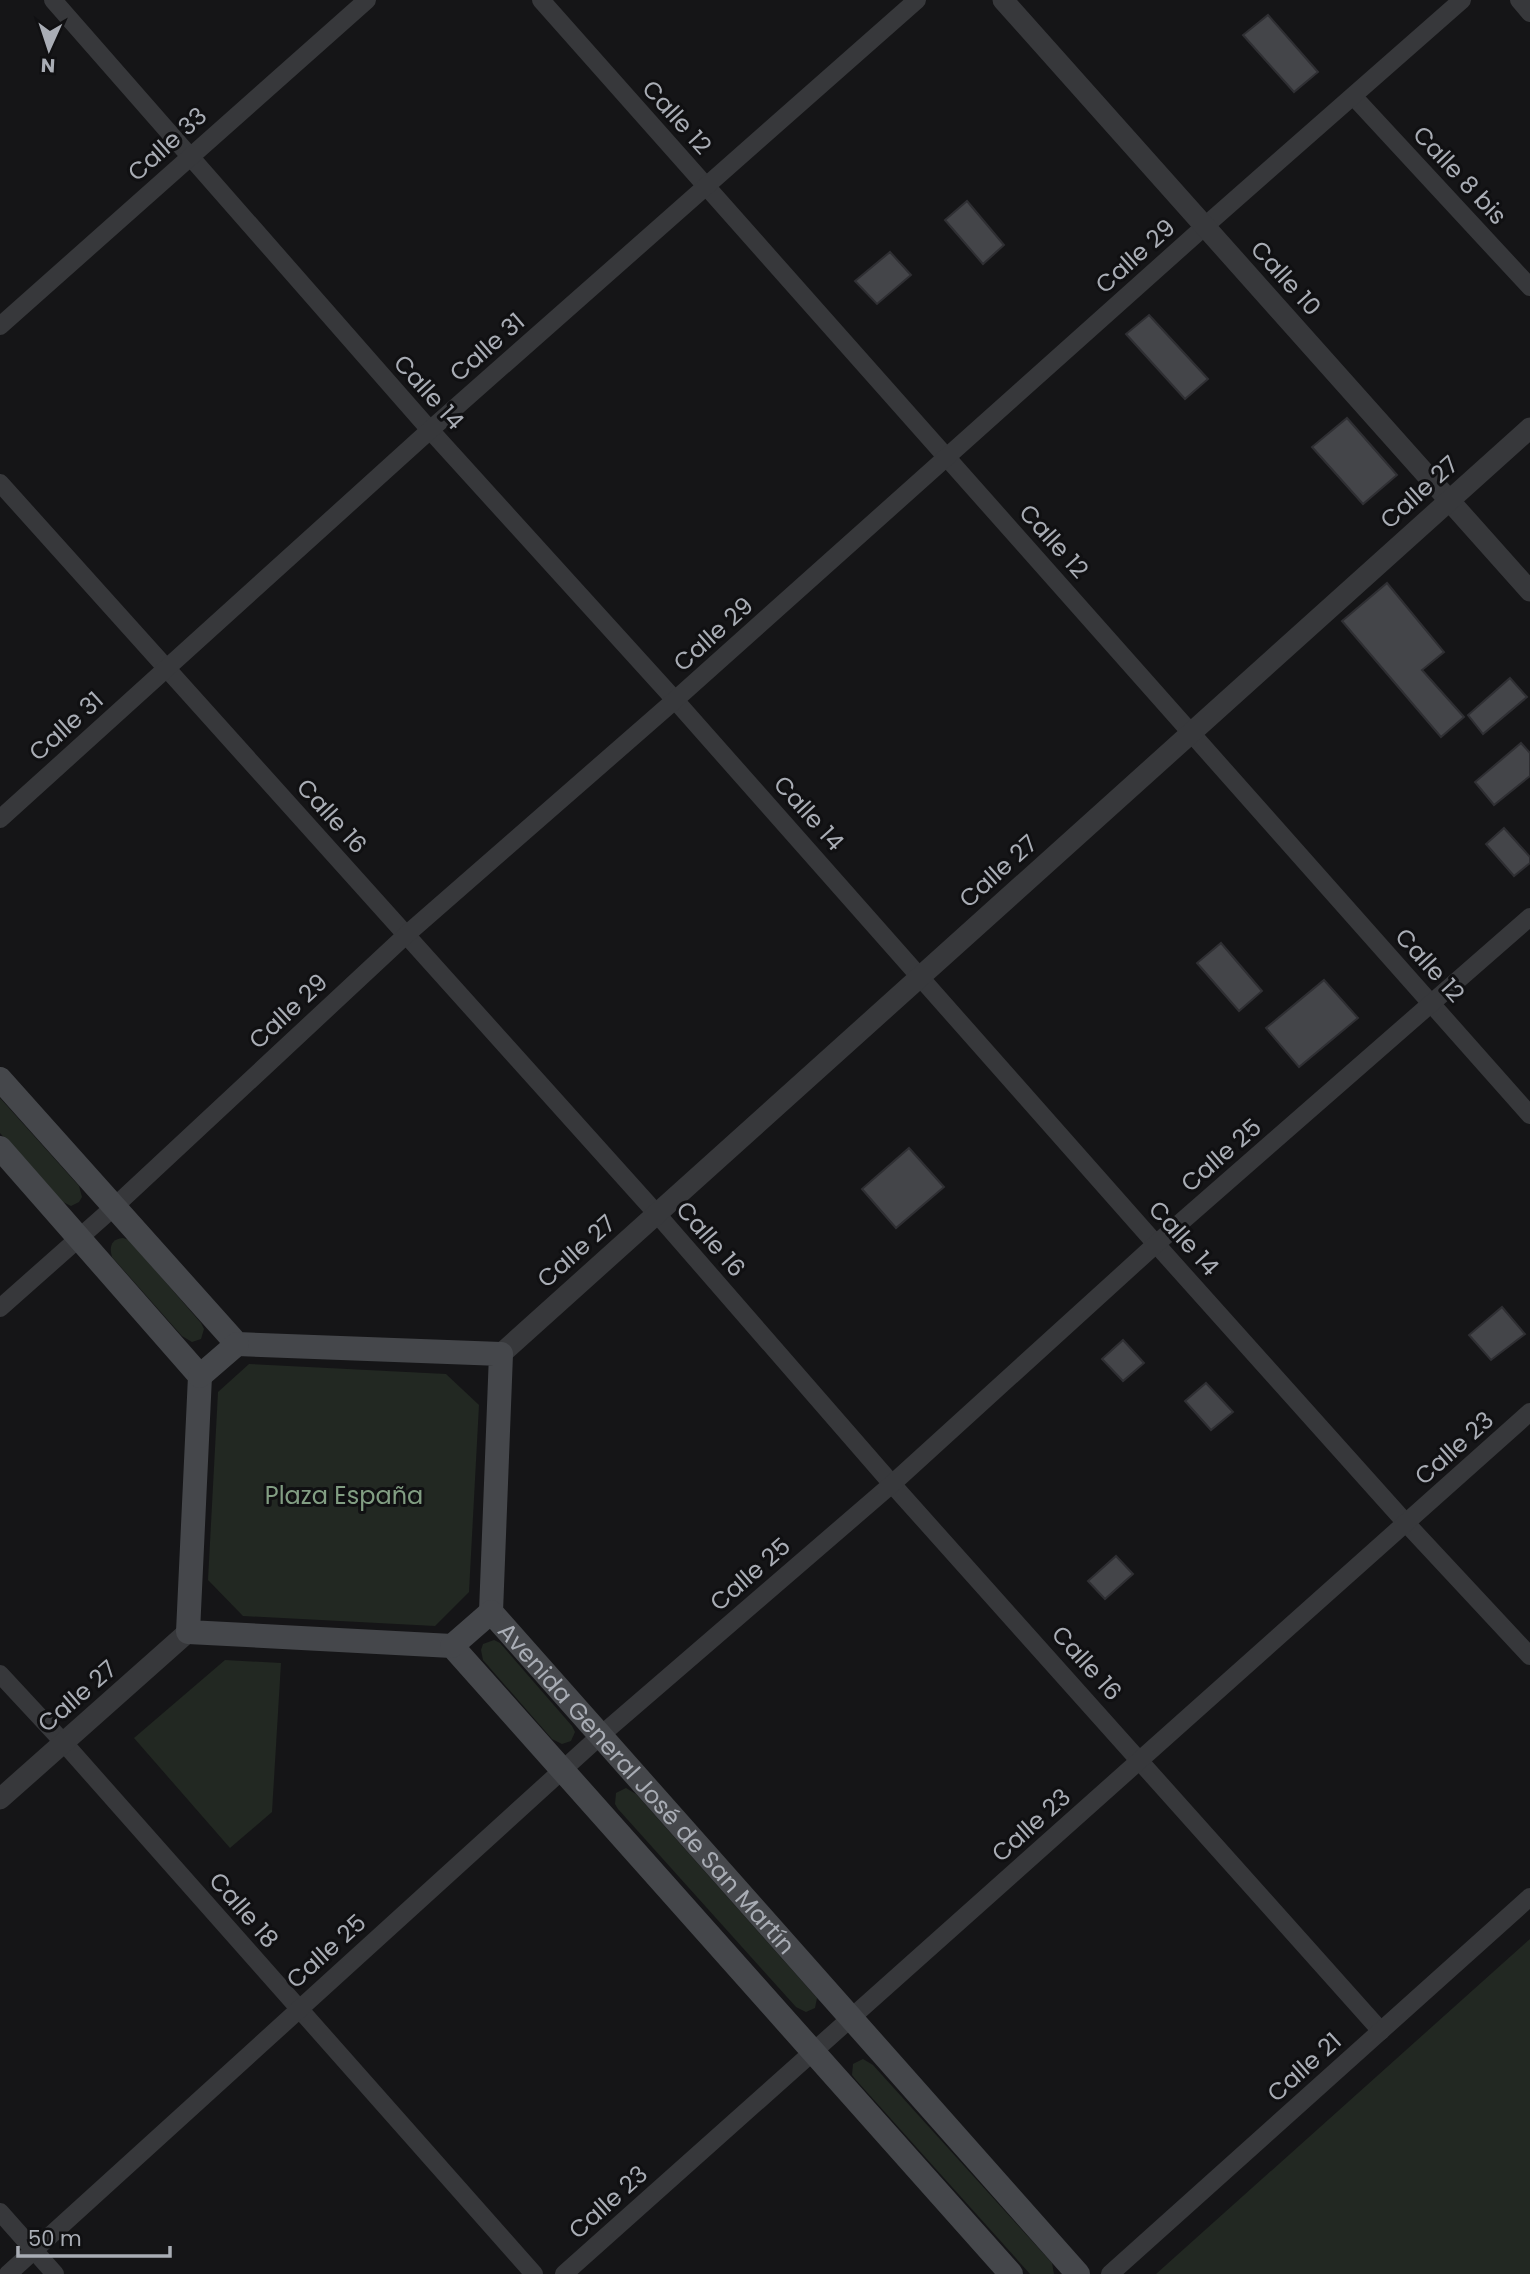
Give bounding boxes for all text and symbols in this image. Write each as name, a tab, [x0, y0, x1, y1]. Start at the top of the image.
north arrow	[14, 14, 84, 84]
text: N	[40, 52, 56, 79]
street label: Calle 12	[635, 73, 719, 161]
street label: Calle 33	[120, 100, 214, 188]
street label: Calle 8 bis	[1406, 118, 1514, 232]
street label: Calle 29	[1088, 211, 1182, 301]
street label: Calle 10	[1243, 233, 1329, 323]
street label: Calle 31	[442, 305, 532, 389]
street label: Calle 14	[386, 347, 472, 437]
street label: Calle 27	[1373, 448, 1465, 536]
street label: Calle 12	[1012, 497, 1096, 585]
street label: Calle 29	[666, 589, 760, 679]
street label: Calle 31	[22, 684, 110, 768]
street label: Calle 14	[766, 768, 852, 858]
street label: Calle 16	[289, 771, 375, 861]
street label: Calle 27	[952, 827, 1044, 915]
street label: Calle 12	[1388, 921, 1472, 1009]
street label: Calle 29	[241, 966, 335, 1056]
street label: Calle 25	[1174, 1111, 1268, 1199]
street label: Calle 14	[1141, 1193, 1227, 1283]
street label: Calle 16	[669, 1194, 753, 1284]
street label: Calle 27	[530, 1207, 622, 1295]
street label: Calle 23	[1407, 1404, 1501, 1492]
park label: Plaza España	[265, 1479, 423, 1512]
street label: Calle 25	[703, 1530, 797, 1618]
street label: Avenida General José de San Martín	[491, 1615, 803, 1961]
street label: Calle 16	[1044, 1618, 1130, 1708]
street label: Calle 27	[30, 1652, 124, 1740]
street label: Calle 23	[984, 1781, 1078, 1869]
street label: Calle 18	[202, 1865, 286, 1955]
street label: Calle 25	[279, 1906, 373, 1996]
street label: Calle 21	[1260, 2025, 1348, 2109]
street label: Calle 23	[561, 2158, 655, 2246]
scale bar	[18, 2214, 170, 2258]
text: 50 m	[28, 2224, 82, 2253]

